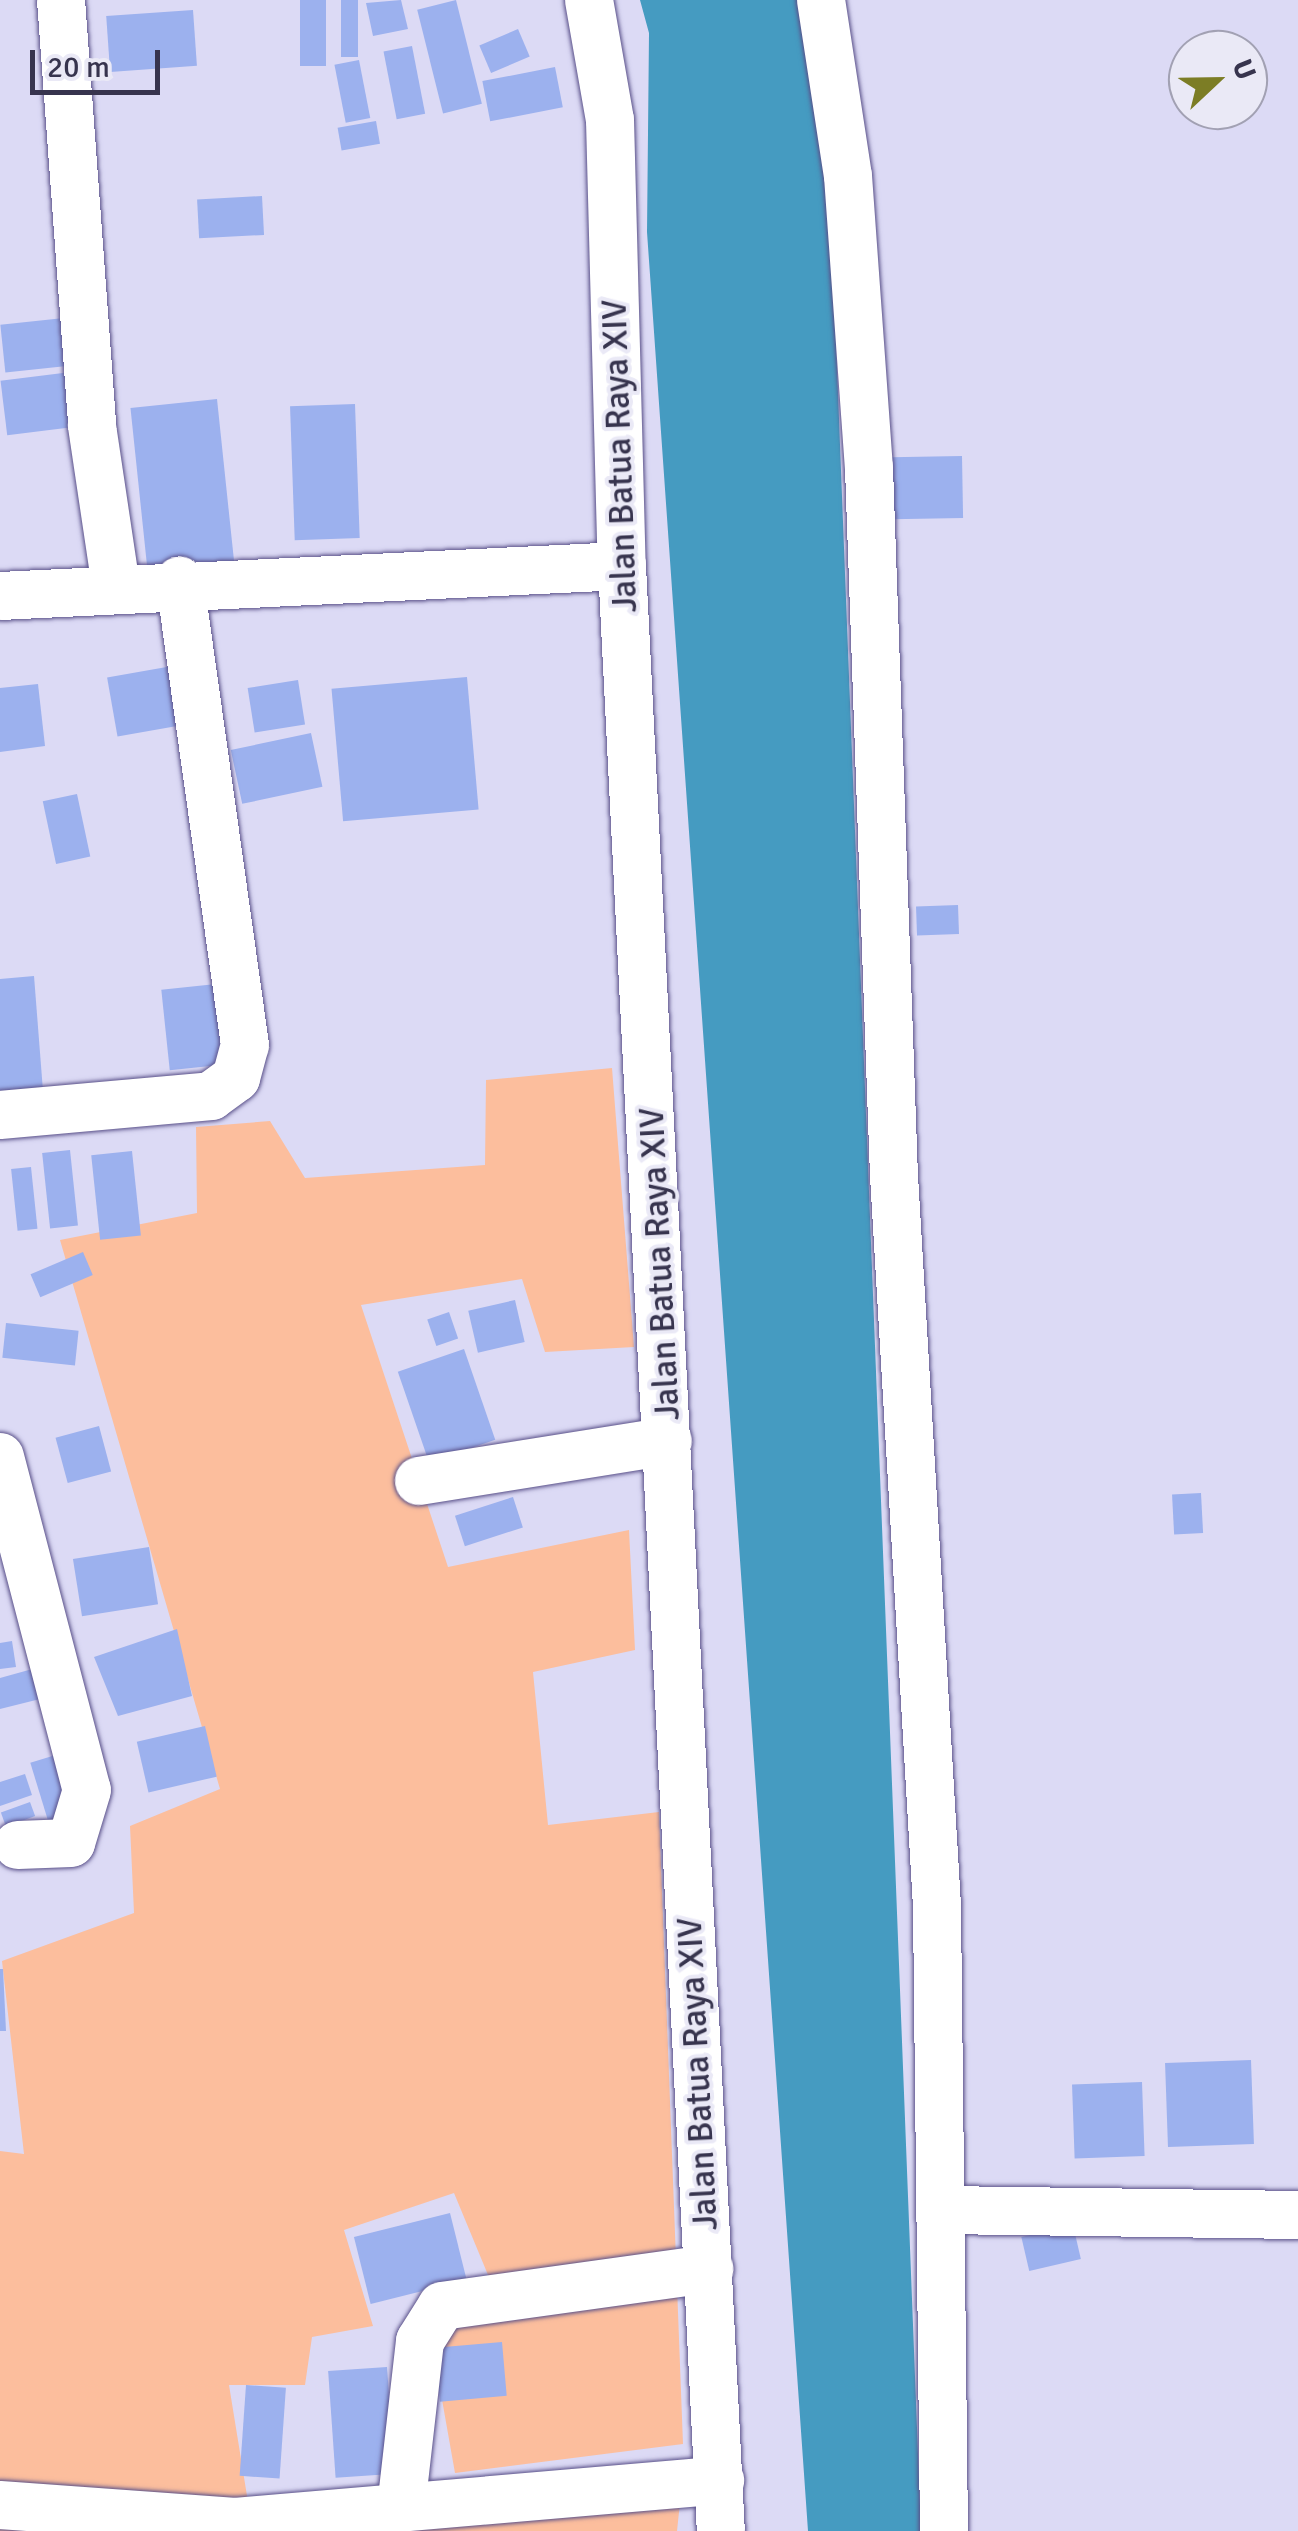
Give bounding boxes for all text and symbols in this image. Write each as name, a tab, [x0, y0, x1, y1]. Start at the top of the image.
scale bar	[35, 30, 165, 92]
north arrow	[1168, 30, 1268, 130]
text: 20 m	[47, 49, 110, 86]
text: U	[1225, 54, 1263, 85]
street label: Jalan Batua Raya XIV	[594, 299, 646, 613]
street label: Jalan Batua Raya XIV	[631, 1107, 689, 1421]
street label: Jalan Batua Raya XIV	[669, 1917, 727, 2231]

